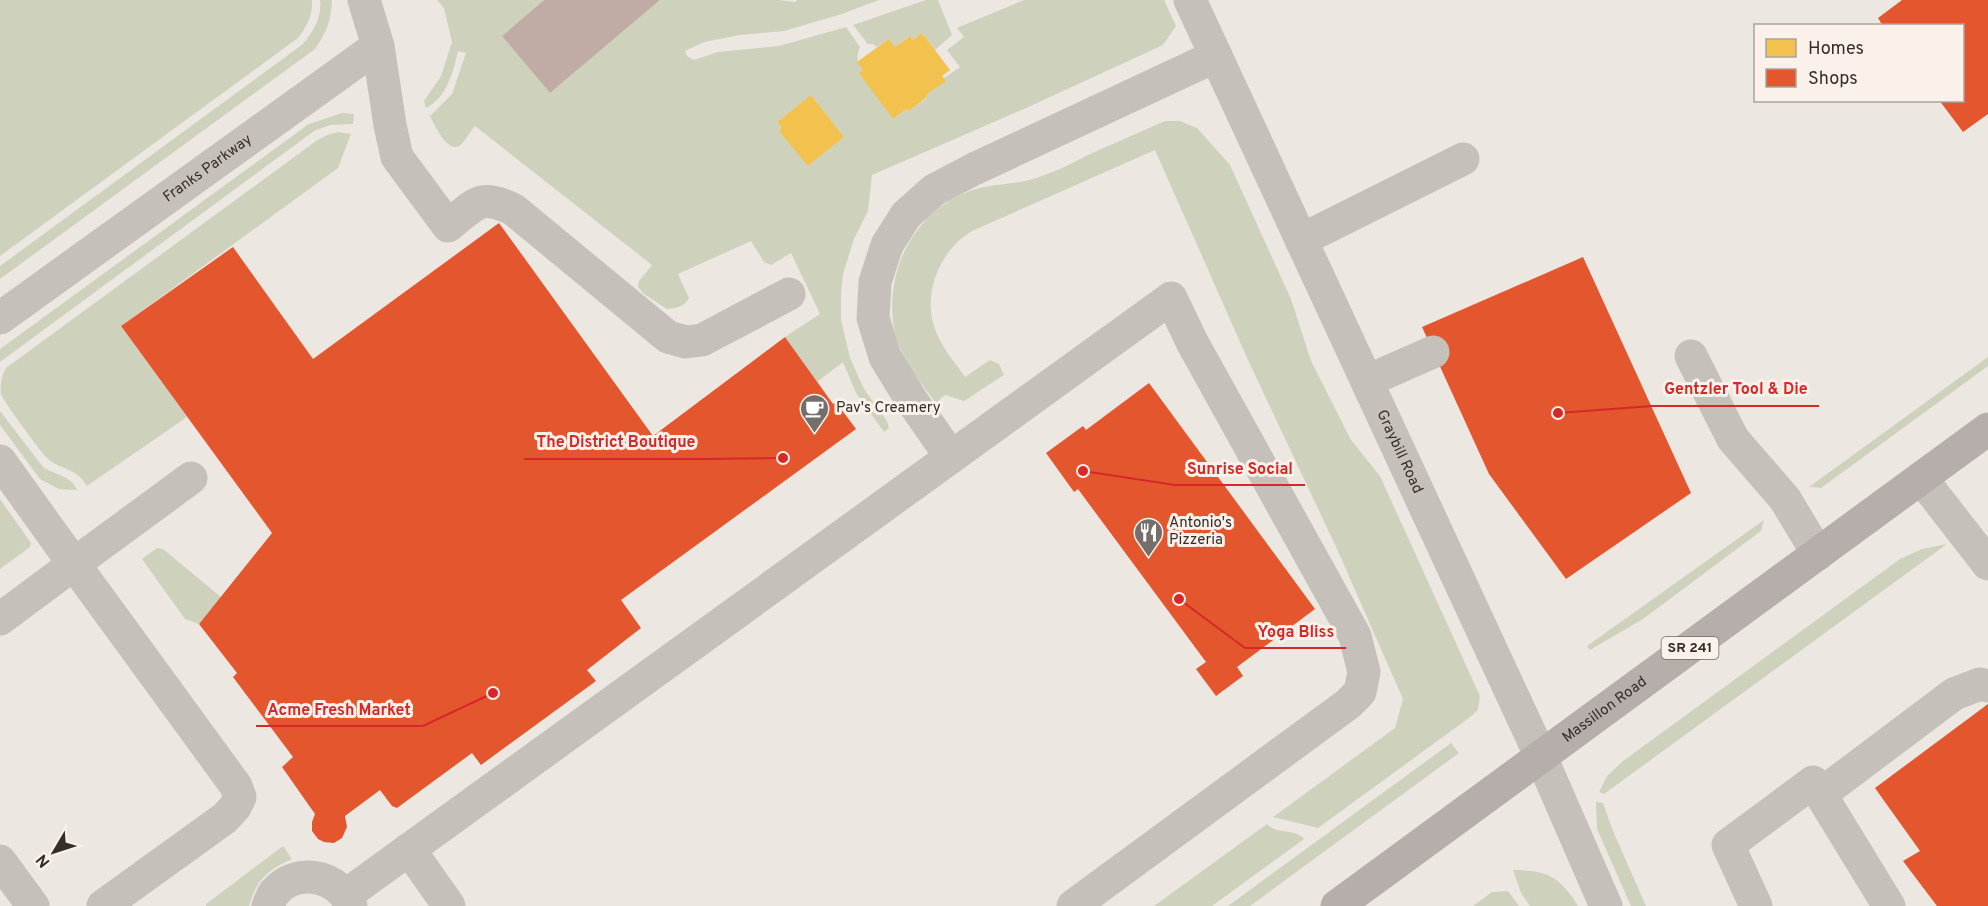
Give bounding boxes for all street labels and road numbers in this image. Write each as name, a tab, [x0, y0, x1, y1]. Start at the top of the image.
street label: Franks Parkway	[160, 130, 256, 207]
street label: Graybill Road	[1372, 407, 1427, 497]
road number: SR 241	[1662, 637, 1718, 659]
street label: Massillon Road	[1559, 672, 1651, 747]

